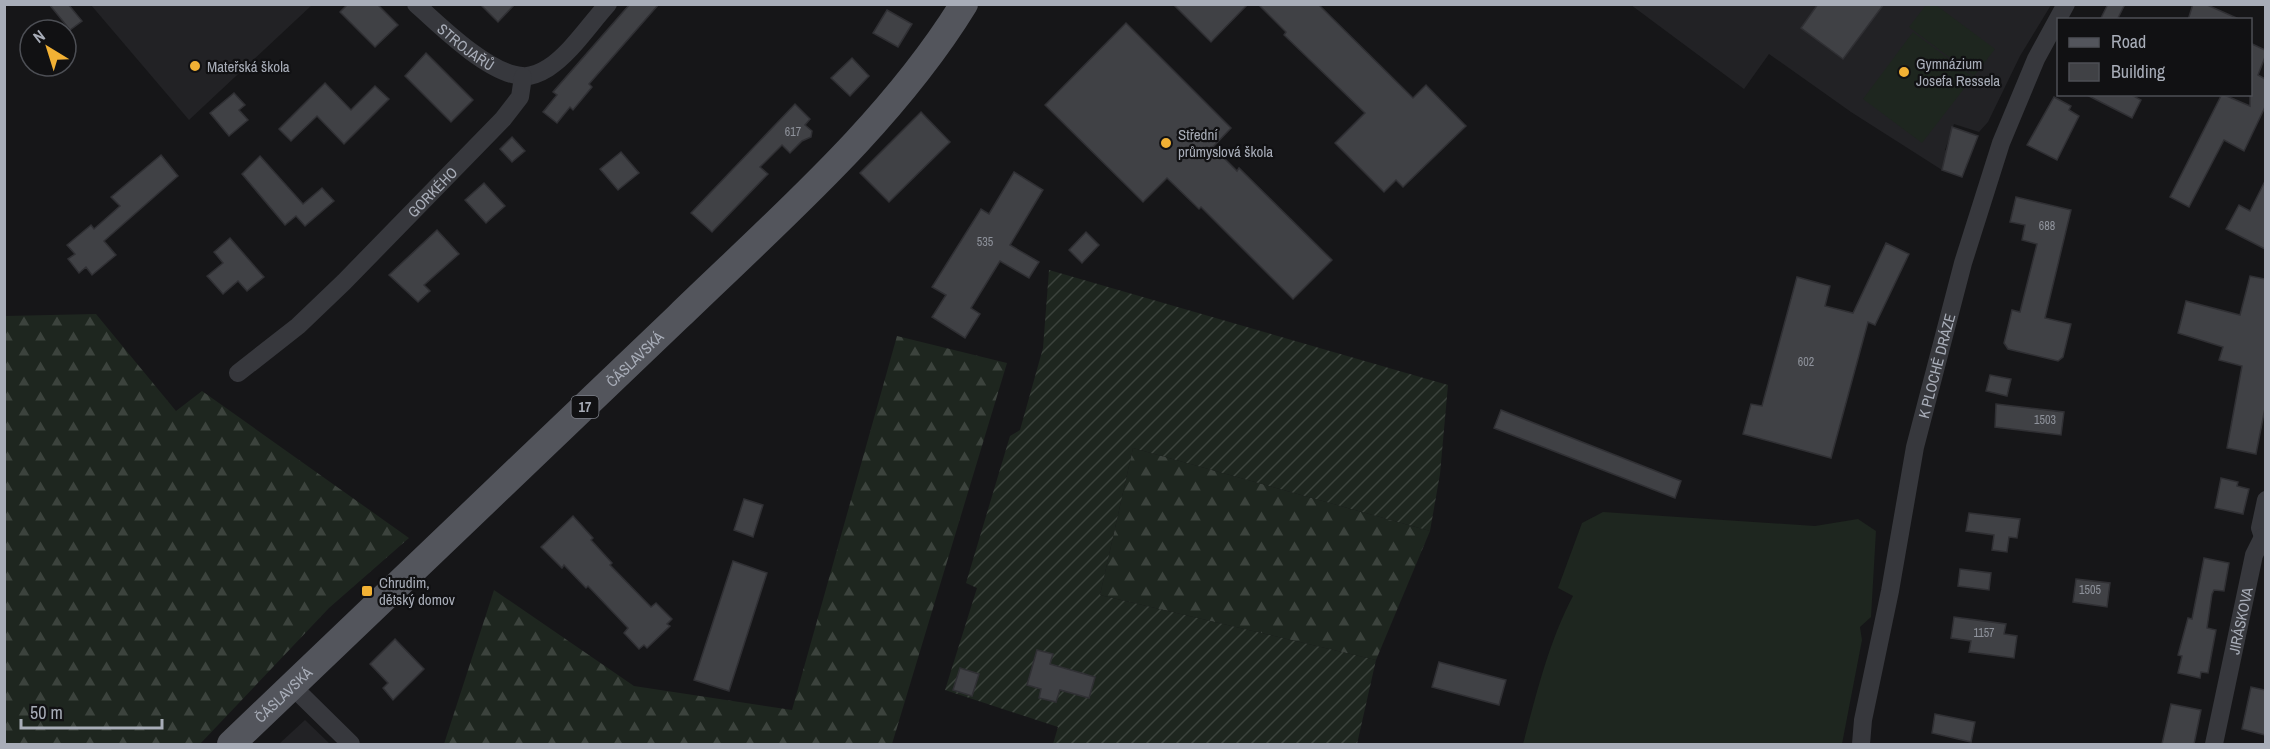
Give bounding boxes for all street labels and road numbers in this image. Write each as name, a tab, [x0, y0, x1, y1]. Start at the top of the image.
street label: STROJAŘŮ	[433, 18, 499, 75]
street label: GORKÉHO	[403, 162, 462, 222]
street label: K PLOCHÉ DRÁZE	[1912, 311, 1960, 420]
street label: ČÁSLAVSKÁ	[601, 326, 668, 391]
road number: 17	[572, 396, 598, 418]
street label: JIRÁSKOVA	[2223, 584, 2258, 656]
street label: ČÁSLAVSKÁ	[250, 661, 317, 727]

